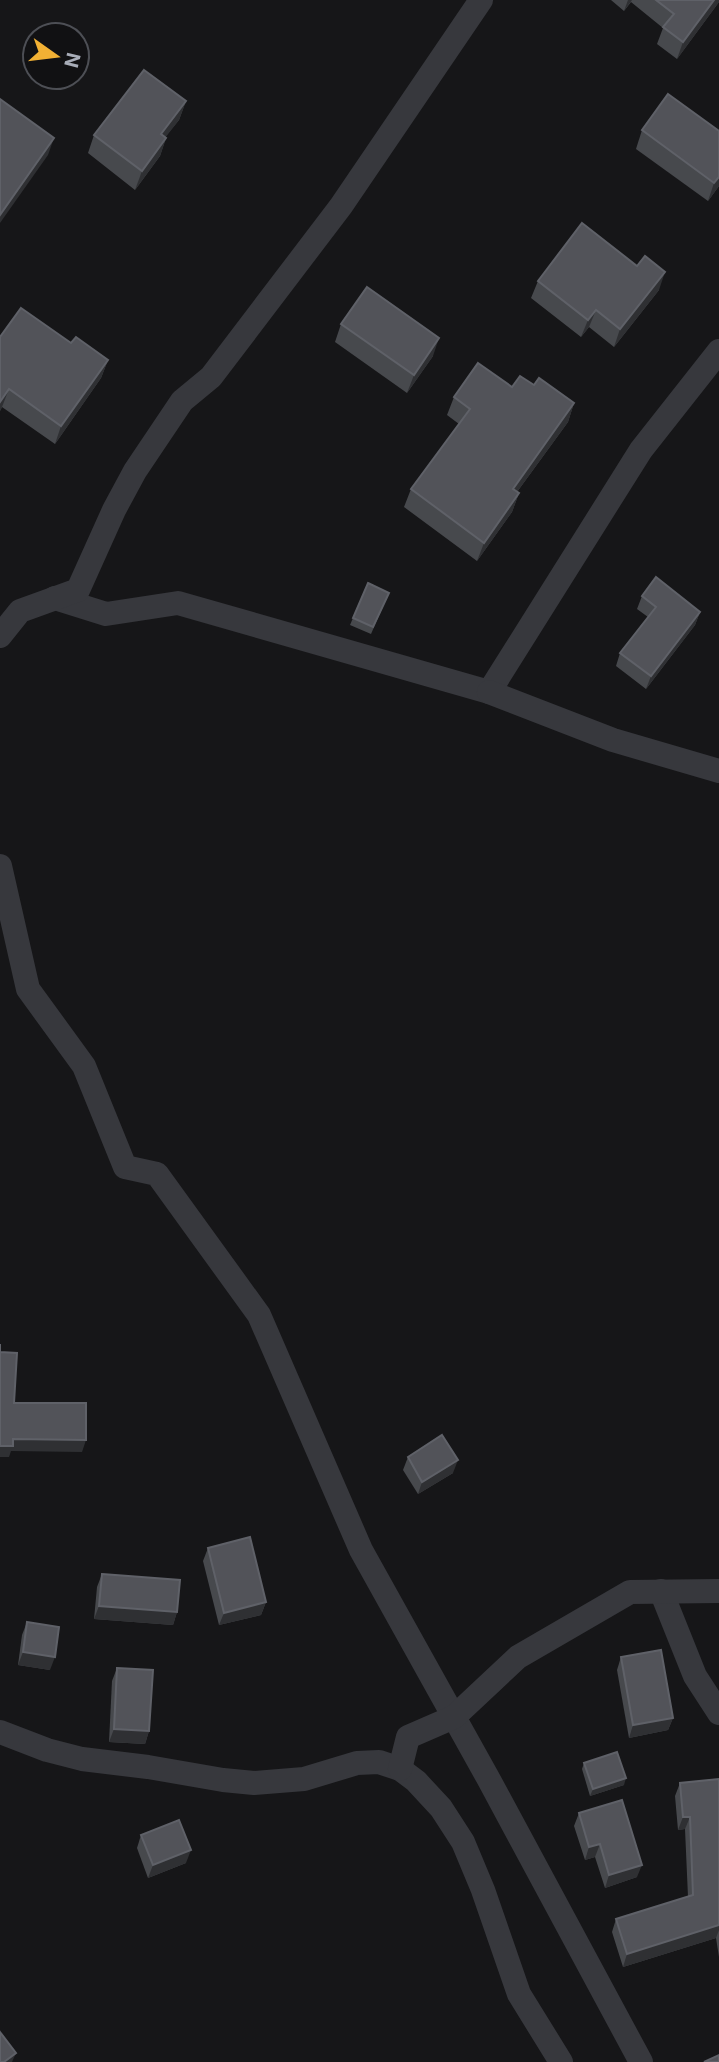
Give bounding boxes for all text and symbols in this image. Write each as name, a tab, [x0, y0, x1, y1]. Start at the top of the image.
north arrow	[21, 21, 91, 91]
text: N	[59, 50, 85, 70]

